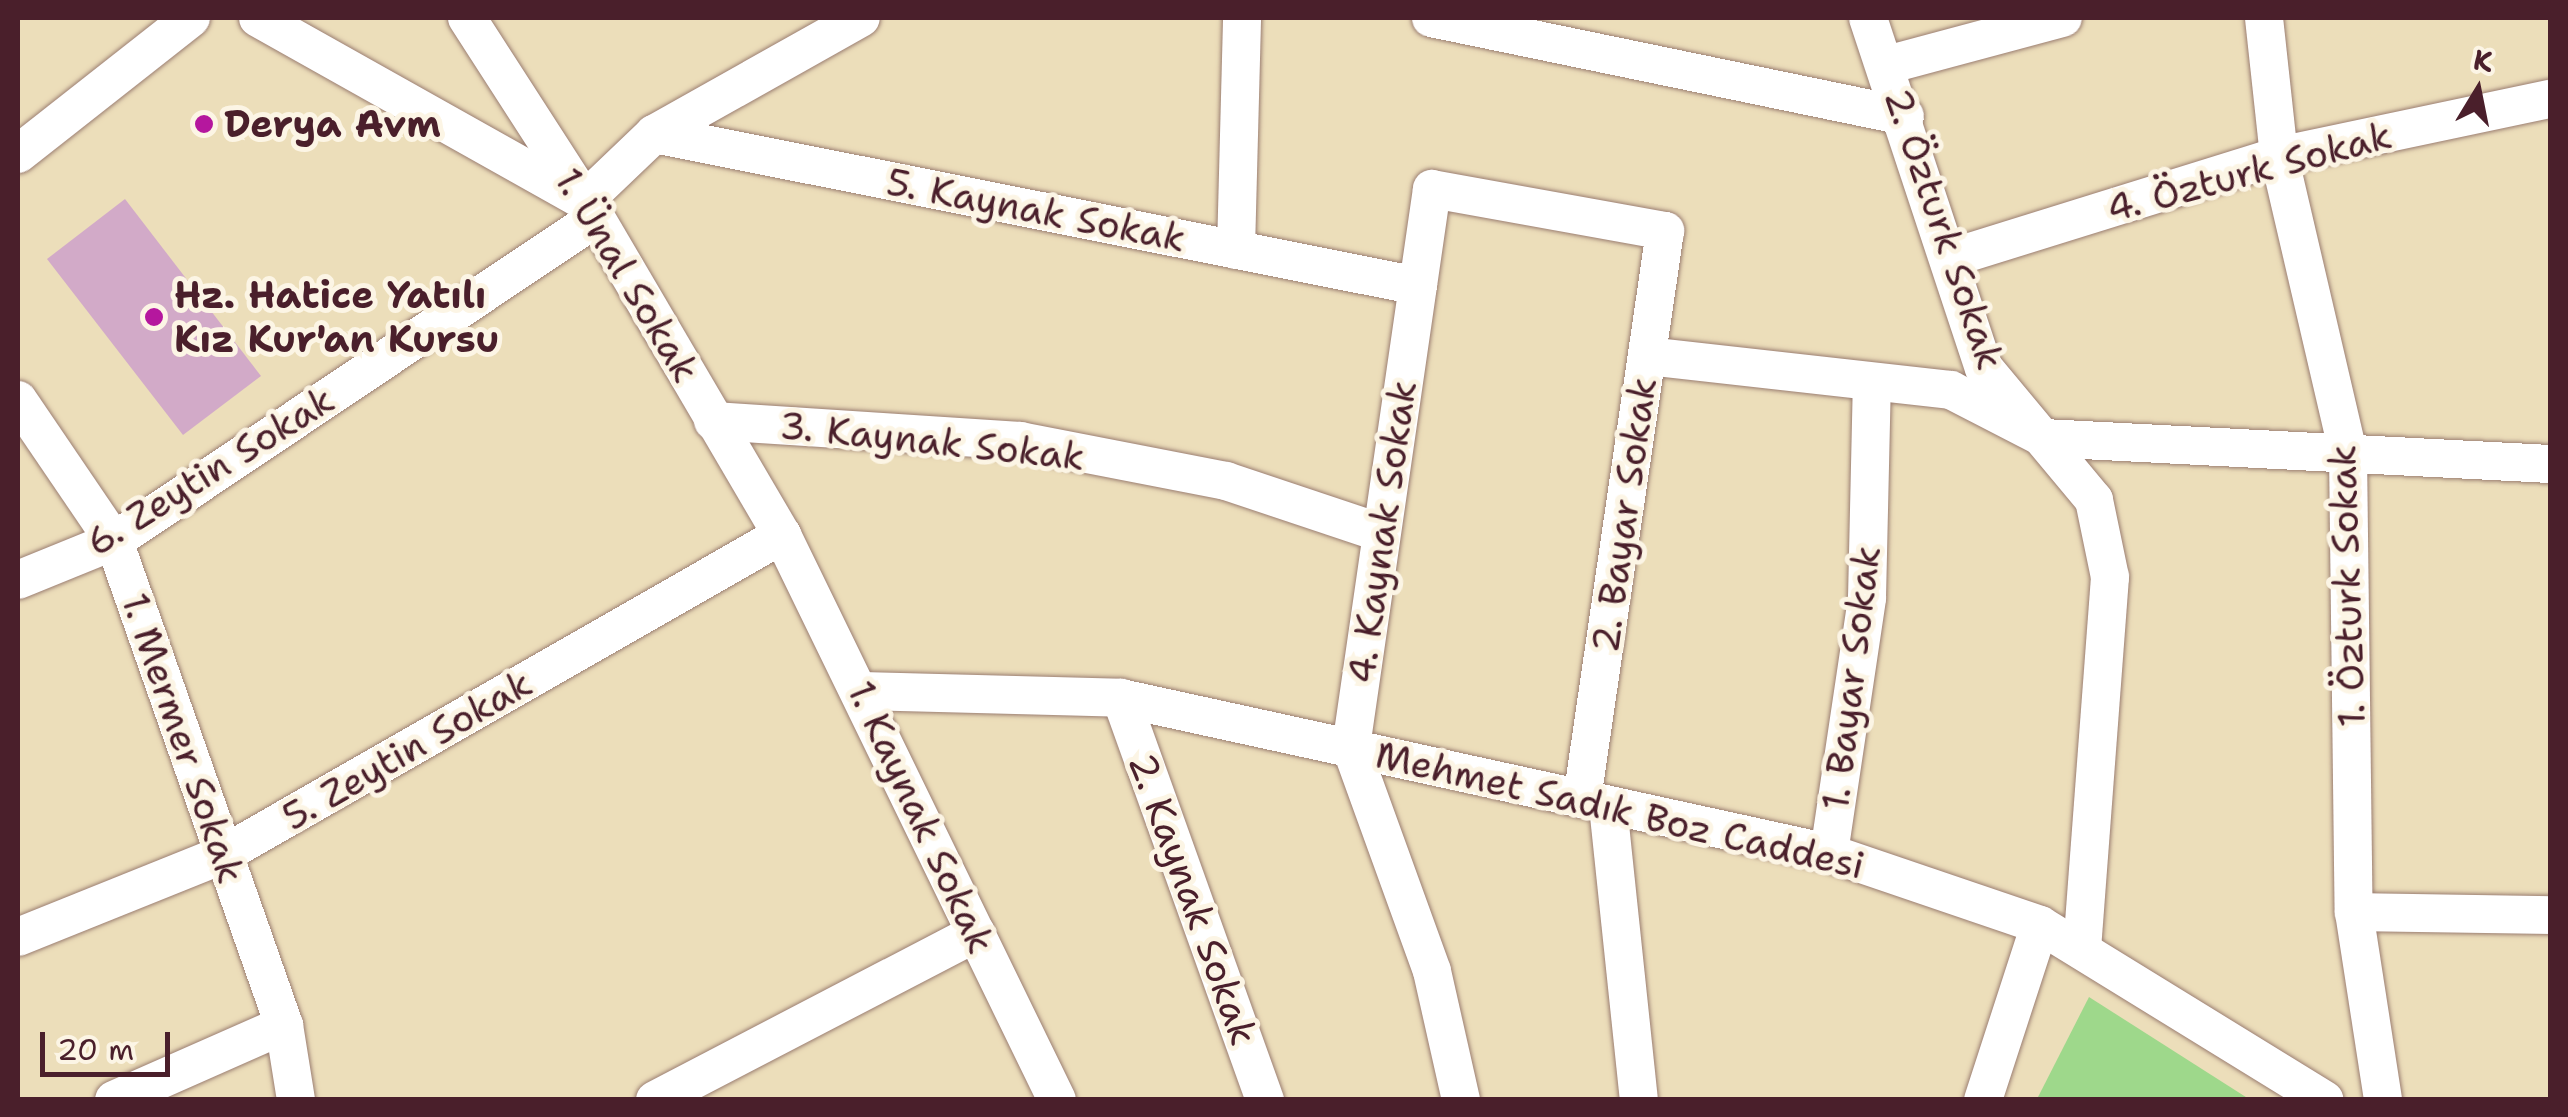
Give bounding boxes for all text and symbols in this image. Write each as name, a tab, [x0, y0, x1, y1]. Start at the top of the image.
north arrow	[2428, 40, 2528, 140]
text: K	[2470, 40, 2496, 81]
street label: 2. Özturk Sokak	[1875, 83, 2013, 375]
place label: Derya Avm	[224, 101, 441, 147]
street label: 4. Özturk Sokak	[2102, 112, 2396, 232]
marker: Derya Avm	[193, 113, 215, 135]
street label: 5. Kaynak Sokak	[883, 159, 1189, 261]
street label: 1. Ünal Sokak	[545, 160, 709, 390]
place label: Hz. Hatice Yatılı Kız Kur'an Kursu	[174, 272, 499, 362]
marker: Hz. Hatice Yatılı Kız Kur'an Kursu	[143, 306, 165, 328]
street label: 2. Bayar Sokak	[1582, 374, 1666, 656]
street label: 6. Zeytin Sokak	[78, 377, 342, 565]
street label: 4. Kaynak Sokak	[1338, 377, 1426, 687]
street label: 3. Kaynak Sokak	[777, 402, 1087, 480]
street label: 1. Özturk Sokak	[2319, 444, 2375, 728]
street label: 1. Bayar Sokak	[1812, 543, 1890, 813]
street label: 1. Mermer Sokak	[112, 587, 254, 889]
street label: 5. Zeytin Sokak	[274, 660, 540, 840]
street label: 1. Kaynak Sokak	[838, 674, 1004, 960]
street label: Mehmet Sadık Boz Caddesi	[1371, 732, 1869, 888]
street label: 2. Kaynak Sokak	[1119, 747, 1267, 1051]
scale bar	[45, 1012, 175, 1074]
text: 20 m	[57, 1029, 134, 1070]

